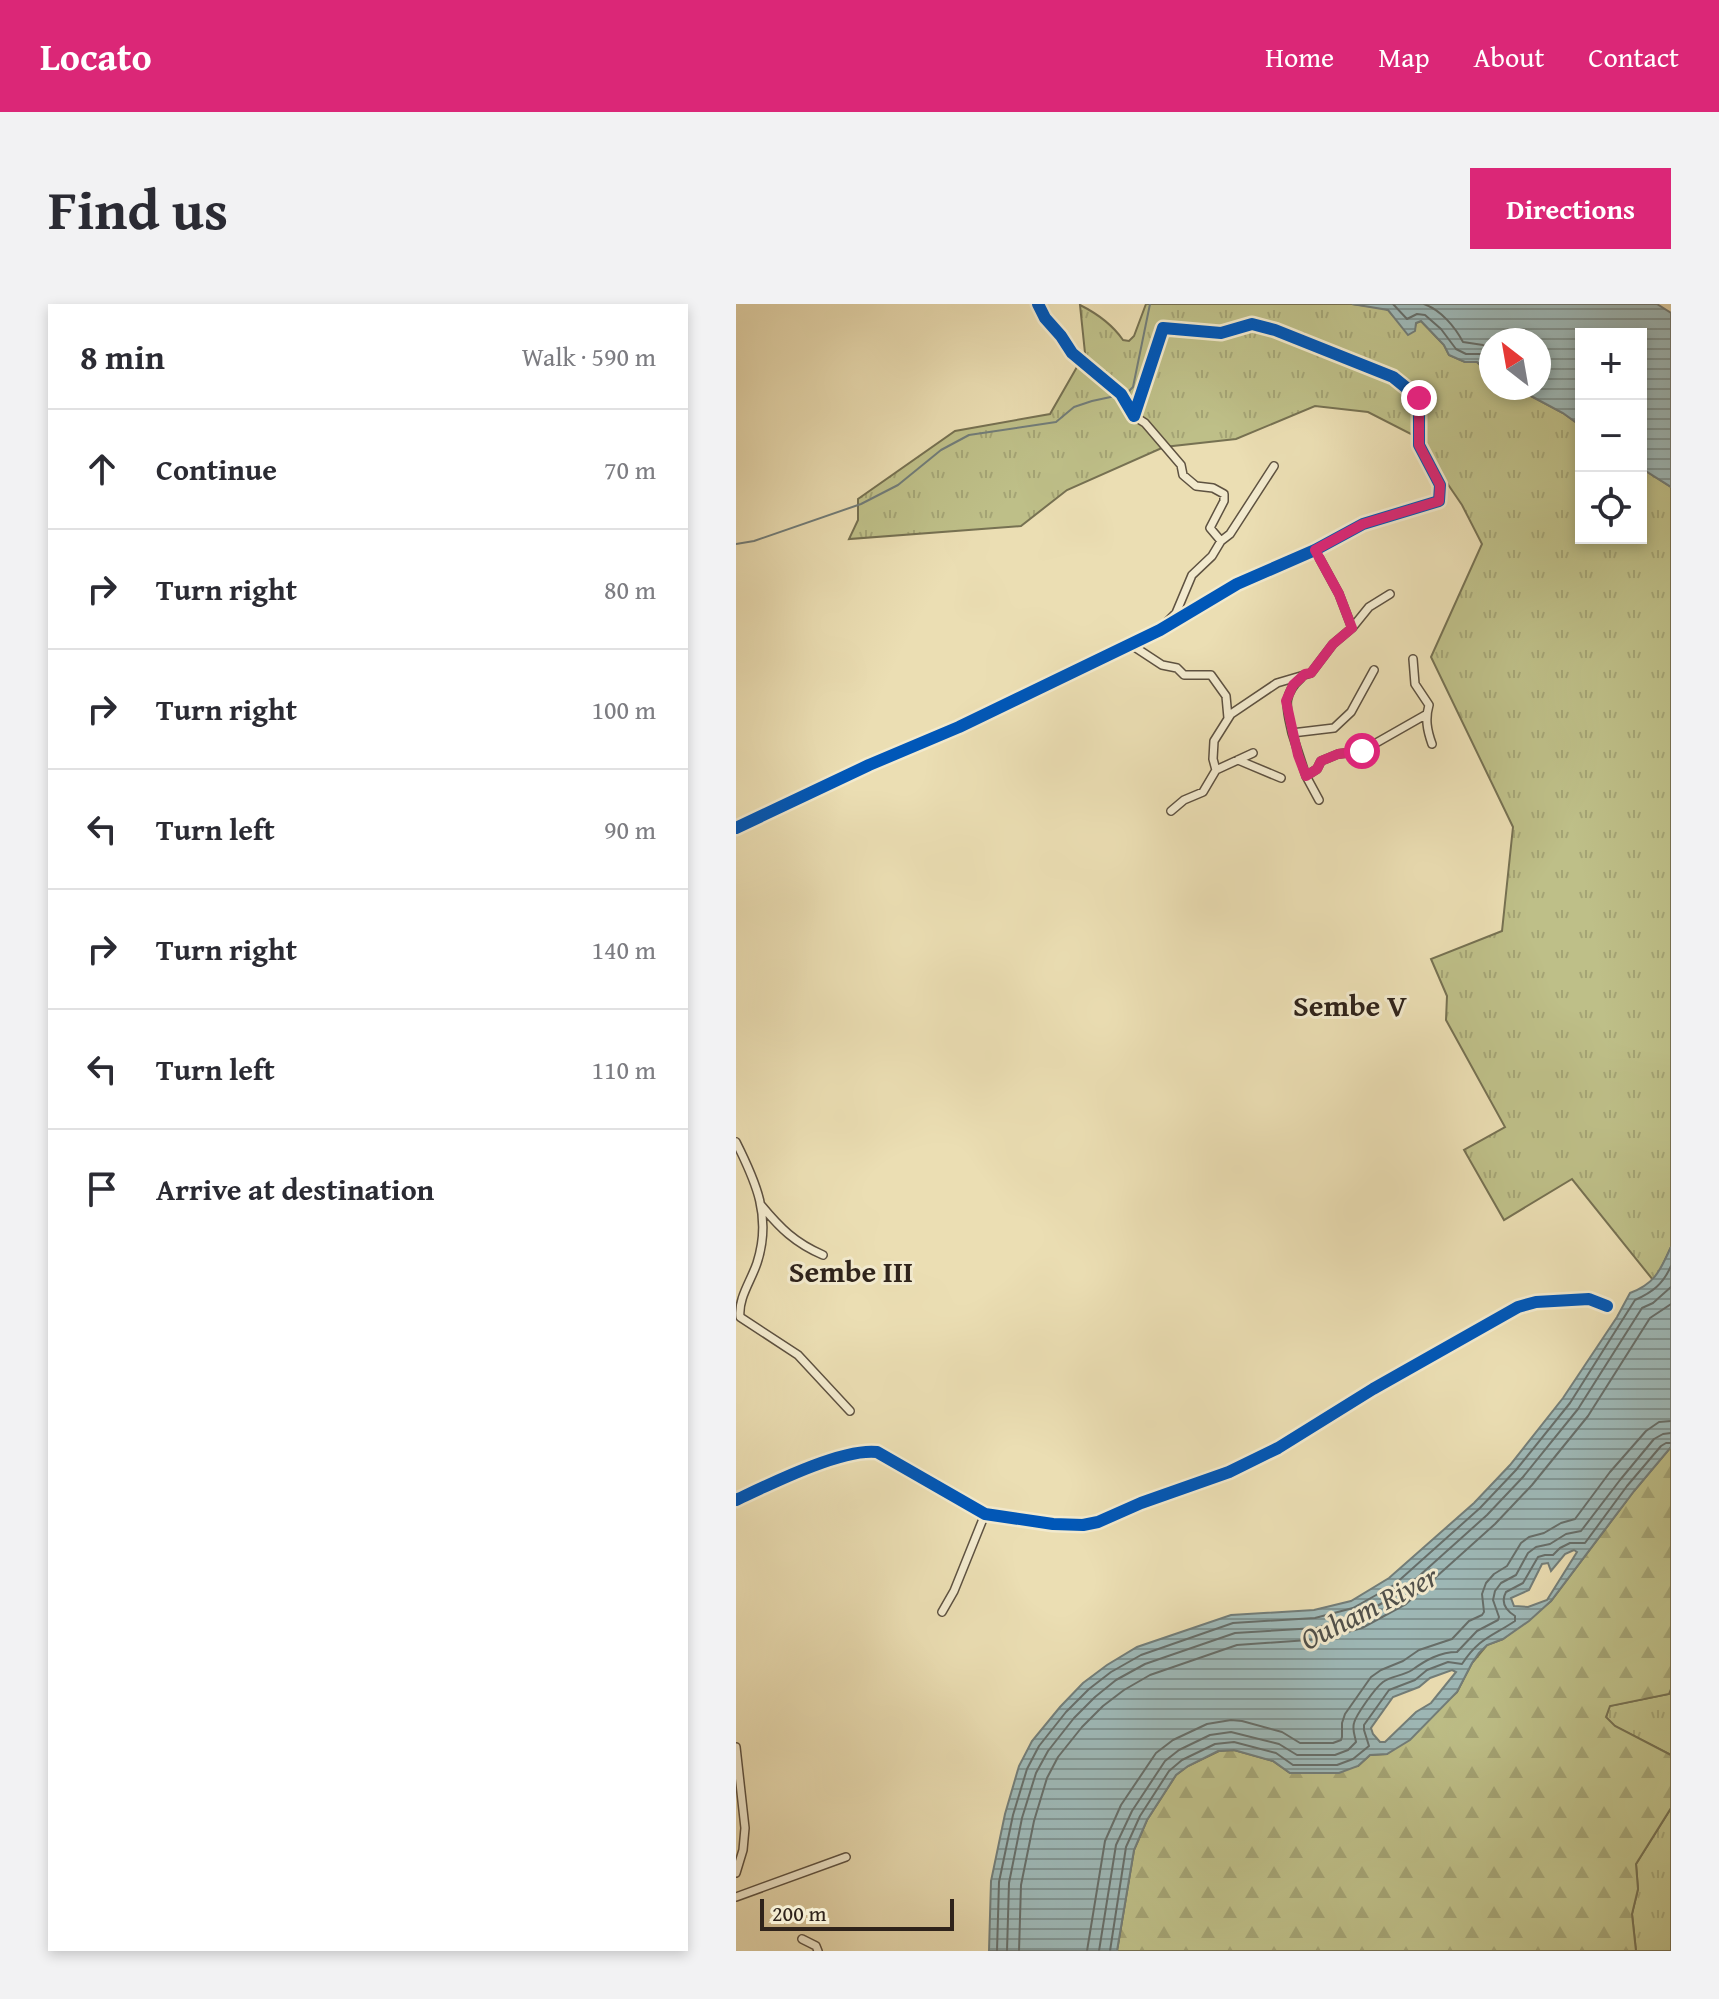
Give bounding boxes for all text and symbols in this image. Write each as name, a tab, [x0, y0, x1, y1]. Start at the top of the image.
text: Locato	[40, 28, 152, 84]
text: Home	[1265, 36, 1334, 77]
text: Map	[1378, 36, 1430, 77]
text: About	[1474, 36, 1544, 77]
text: Contact	[1588, 36, 1679, 77]
text: Find us	[48, 167, 228, 250]
button: Directions	[1470, 168, 1671, 249]
north arrow	[1479, 328, 1551, 400]
map controls	[1575, 328, 1647, 544]
button: +	[1575, 328, 1647, 400]
text: 8 min	[80, 332, 165, 381]
text: Walk · 590 m	[522, 337, 656, 376]
route end	[1401, 380, 1437, 416]
button: −	[1575, 400, 1647, 472]
icon: ahead	[80, 447, 124, 491]
text: Continue	[156, 447, 277, 491]
text: 70 m	[604, 450, 656, 489]
button: locate	[1575, 472, 1647, 544]
icon: right	[80, 567, 124, 611]
text: Turn right	[156, 567, 297, 611]
text: 80 m	[604, 570, 656, 609]
icon: right	[80, 687, 124, 731]
text: Turn right	[156, 687, 297, 731]
text: 100 m	[591, 690, 656, 729]
route start	[1344, 733, 1380, 769]
icon: left	[80, 807, 124, 851]
text: Turn left	[156, 807, 275, 851]
text: 90 m	[604, 810, 656, 849]
icon: right	[80, 927, 124, 971]
text: Turn right	[156, 927, 297, 971]
text: 140 m	[591, 930, 656, 969]
district label: Sembe V	[1293, 983, 1407, 1027]
icon: left	[80, 1047, 124, 1091]
text: Turn left	[156, 1047, 275, 1091]
text: 110 m	[591, 1050, 656, 1089]
icon: arrive	[80, 1167, 124, 1211]
text: Arrive at destination	[156, 1167, 434, 1211]
district label: Sembe III	[789, 1249, 913, 1293]
water label: Ouham River	[1292, 1553, 1446, 1661]
scale bar	[760, 1895, 954, 1931]
text: 200 m	[772, 1897, 827, 1929]

